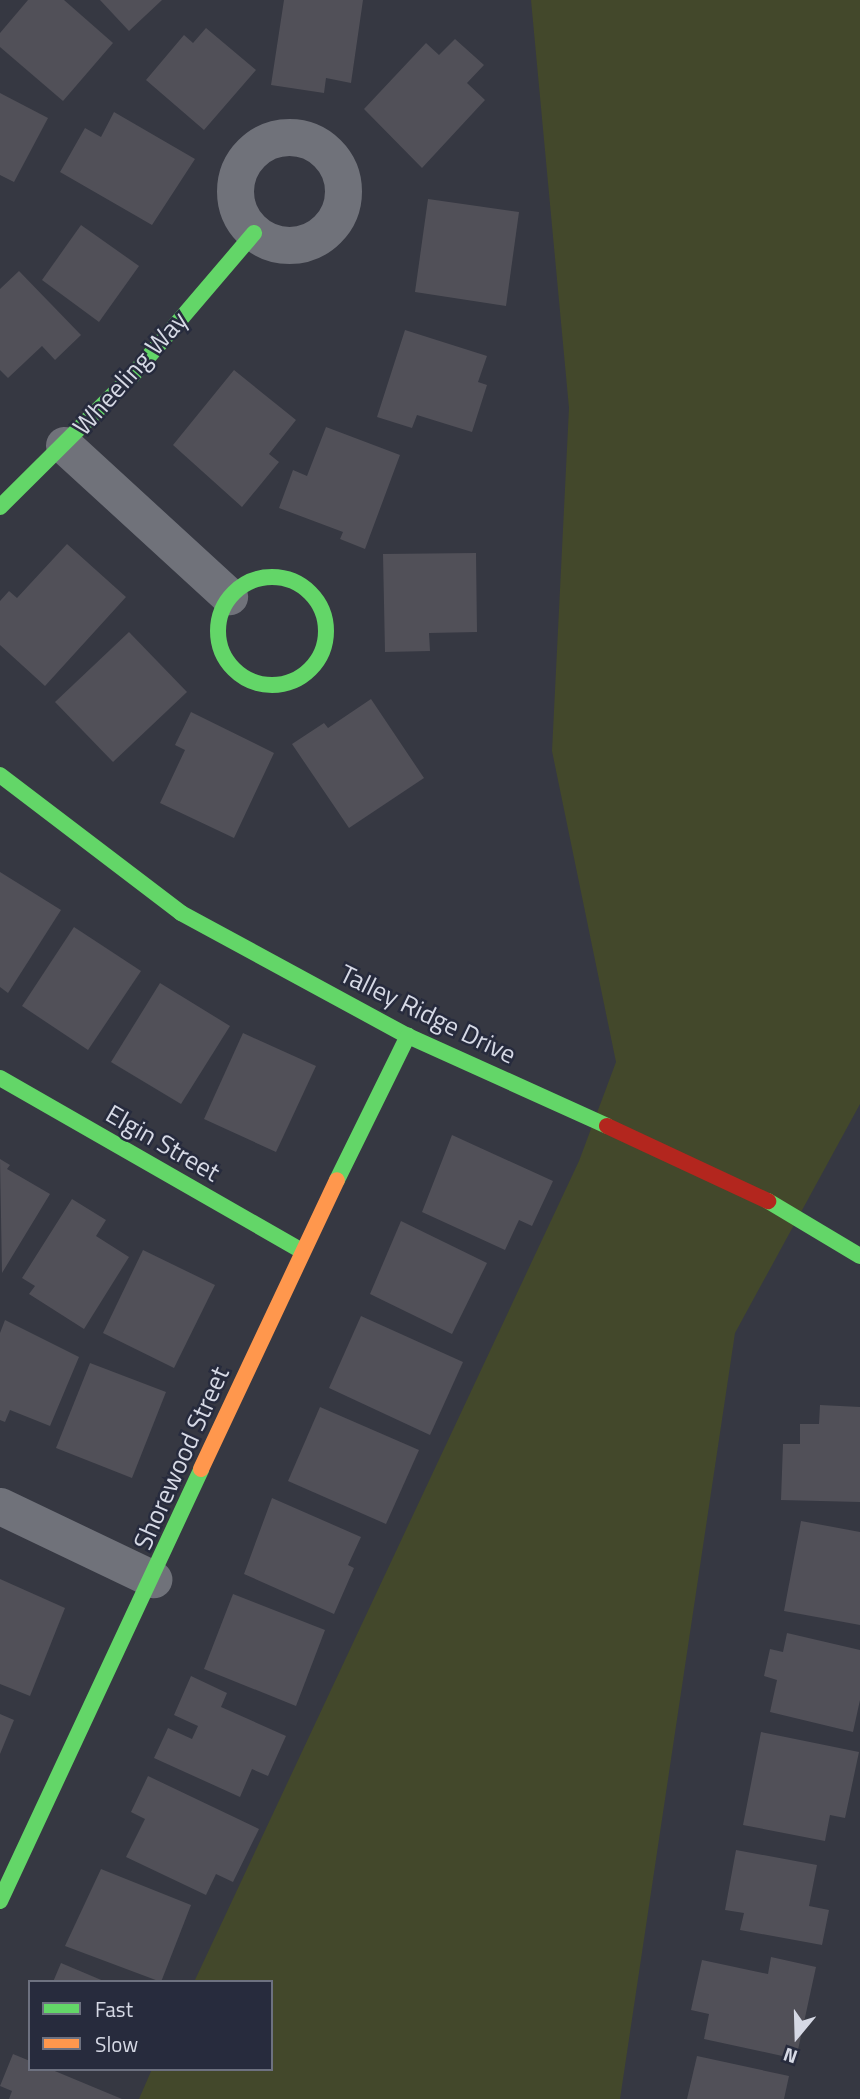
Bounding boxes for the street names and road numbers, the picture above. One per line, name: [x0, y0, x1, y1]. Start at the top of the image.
street label: Wheeling Way: [66, 305, 194, 441]
street label: Talley Ridge Drive: [335, 958, 521, 1070]
street label: Elgin Street: [101, 1098, 225, 1188]
street label: Shorewood Street: [127, 1362, 235, 1554]

